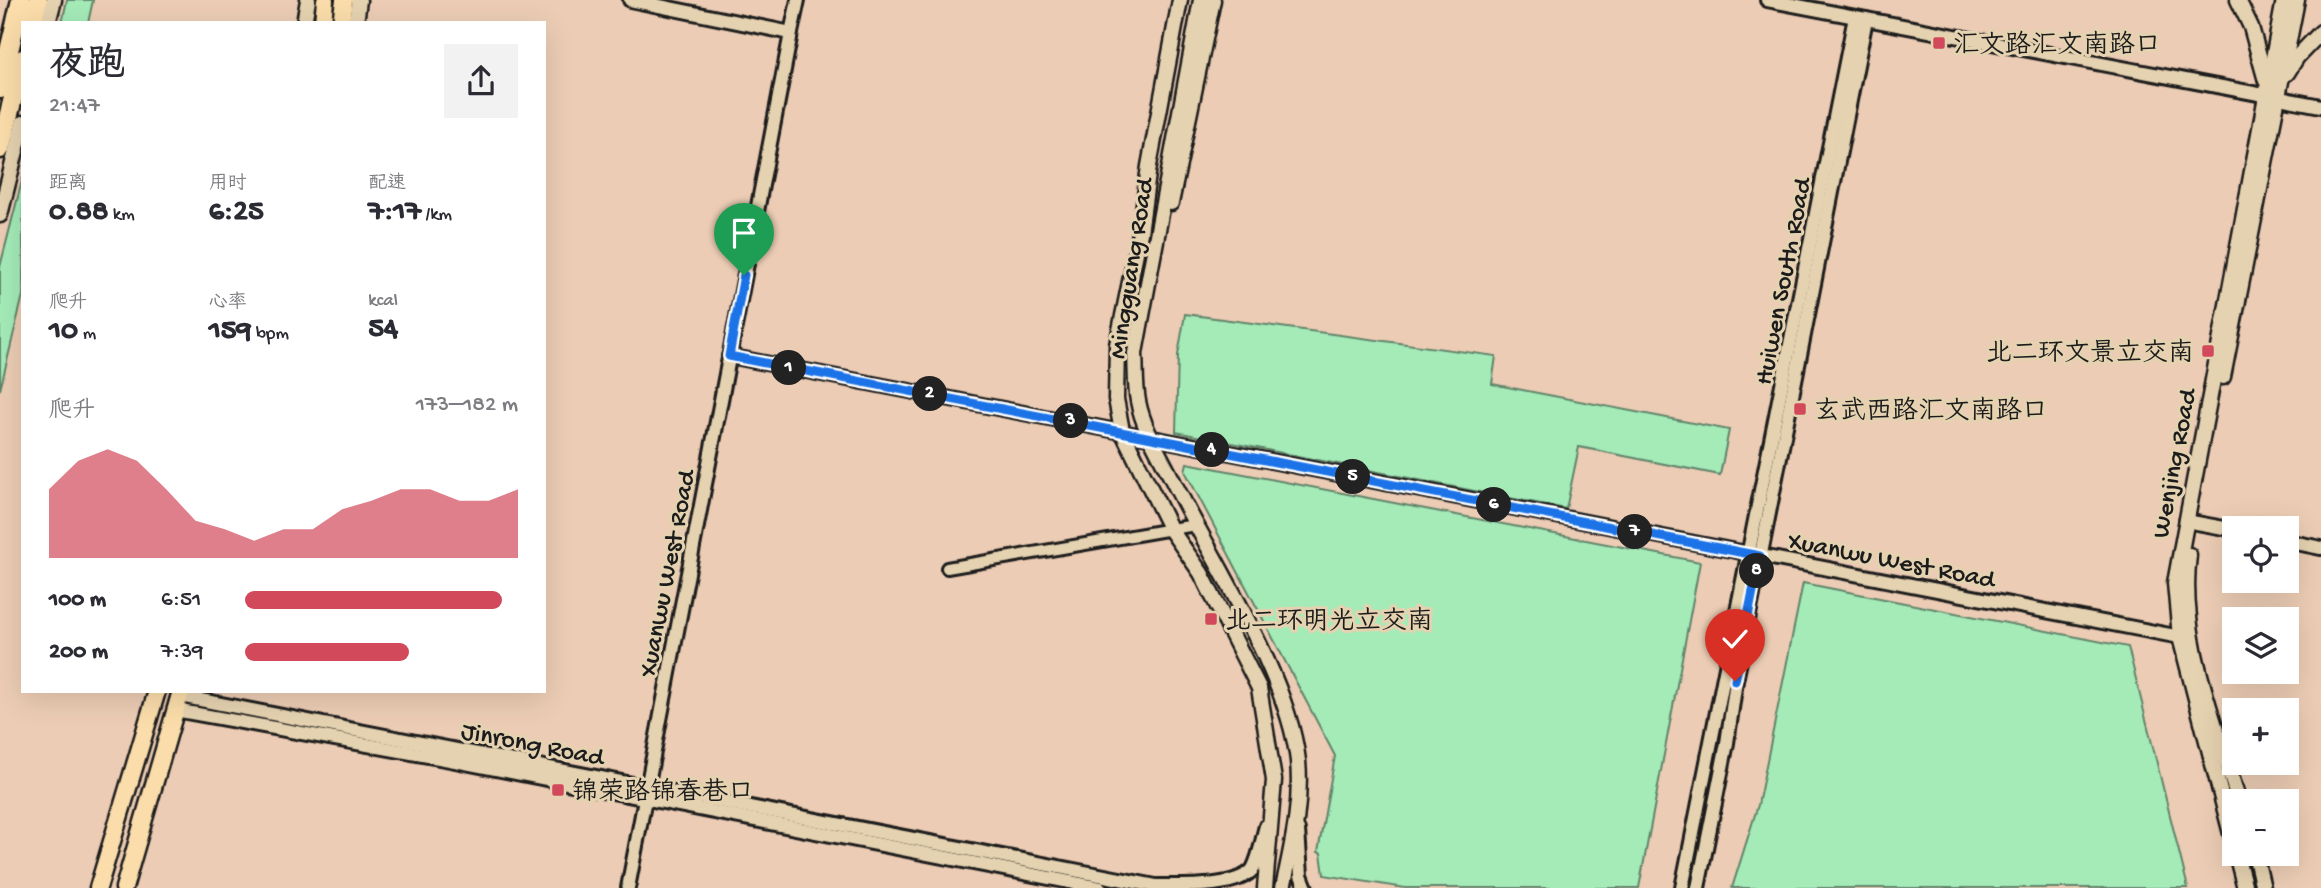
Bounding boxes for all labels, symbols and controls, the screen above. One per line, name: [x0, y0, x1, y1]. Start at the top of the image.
place label: 汇文路汇文南路口: [1953, 30, 2161, 63]
marker: 汇文路汇文南路口: [1931, 35, 1947, 51]
button: share: [444, 44, 518, 118]
text: 夜跑: [49, 45, 125, 89]
text: 21:47: [49, 93, 100, 120]
text: 距离: [49, 173, 87, 196]
text: 用时: [209, 173, 247, 196]
text: 配速: [368, 173, 406, 196]
street label: Mingguang Road: [1104, 174, 1163, 361]
street label: Huiwen South Road: [1750, 174, 1821, 388]
text: 0.88: [49, 196, 108, 231]
text: 6:25: [209, 196, 264, 231]
text: 7:17: [368, 196, 421, 231]
pin: [714, 203, 774, 275]
text: km: [108, 204, 135, 227]
text: /km: [421, 204, 452, 227]
icon: arrive: [725, 214, 763, 252]
text: kcal: [368, 290, 398, 313]
text: 爬升: [49, 292, 87, 315]
text: 心率: [209, 292, 247, 315]
text: 54: [368, 313, 398, 348]
text: 10: [49, 315, 78, 350]
text: 159: [209, 315, 252, 350]
text: m: [78, 323, 96, 346]
text: bpm: [252, 323, 289, 346]
place label: 北二环文景立交南: [1986, 338, 2194, 371]
marker: 北二环文景立交南: [2200, 343, 2216, 359]
pin: 1: [772, 350, 806, 386]
text: 1: [785, 356, 792, 379]
pin: 2: [912, 376, 948, 412]
text: 2: [925, 382, 934, 405]
street label: Wenjing Road: [2147, 385, 2206, 541]
text: 173–182 m: [416, 392, 518, 419]
place label: 玄武西路汇文南路口: [1814, 396, 2048, 429]
text: 爬升: [49, 398, 95, 425]
marker: 玄武西路汇文南路口: [1792, 401, 1808, 417]
pin: 3: [1054, 404, 1088, 438]
text: 3: [1066, 409, 1075, 432]
pin: 4: [1194, 433, 1230, 468]
text: 4: [1207, 438, 1216, 461]
pin: 5: [1336, 460, 1370, 494]
text: 5: [1348, 465, 1358, 488]
street label: Xuanwu West Road: [634, 466, 705, 681]
pin: 6: [1476, 488, 1512, 522]
text: 6: [1489, 493, 1498, 516]
pin: 7: [1618, 514, 1652, 550]
map controls: [2222, 516, 2299, 866]
button: locate: [2222, 516, 2299, 593]
text: 7: [1630, 520, 1639, 543]
street label: Xuanwu West Road: [1784, 527, 1999, 598]
pin: 8: [1740, 554, 1774, 588]
text: 8: [1751, 559, 1762, 582]
text: 100 m: [49, 587, 106, 614]
text: 6:51: [161, 587, 201, 614]
place label: 北二环明光立交南: [1225, 606, 1433, 639]
button: layers: [2222, 607, 2299, 684]
pin: [1705, 609, 1765, 681]
marker: 北二环明光立交南: [1203, 611, 1219, 627]
icon: check: [1716, 620, 1754, 658]
text: 200 m: [49, 639, 108, 666]
text: 7:39: [161, 639, 204, 666]
button: +: [2222, 698, 2299, 775]
street label: Jinrong Road: [458, 717, 608, 776]
place label: 锦荣路锦春巷口: [572, 777, 754, 810]
marker: 锦荣路锦春巷口: [550, 782, 566, 798]
button: −: [2222, 789, 2299, 866]

